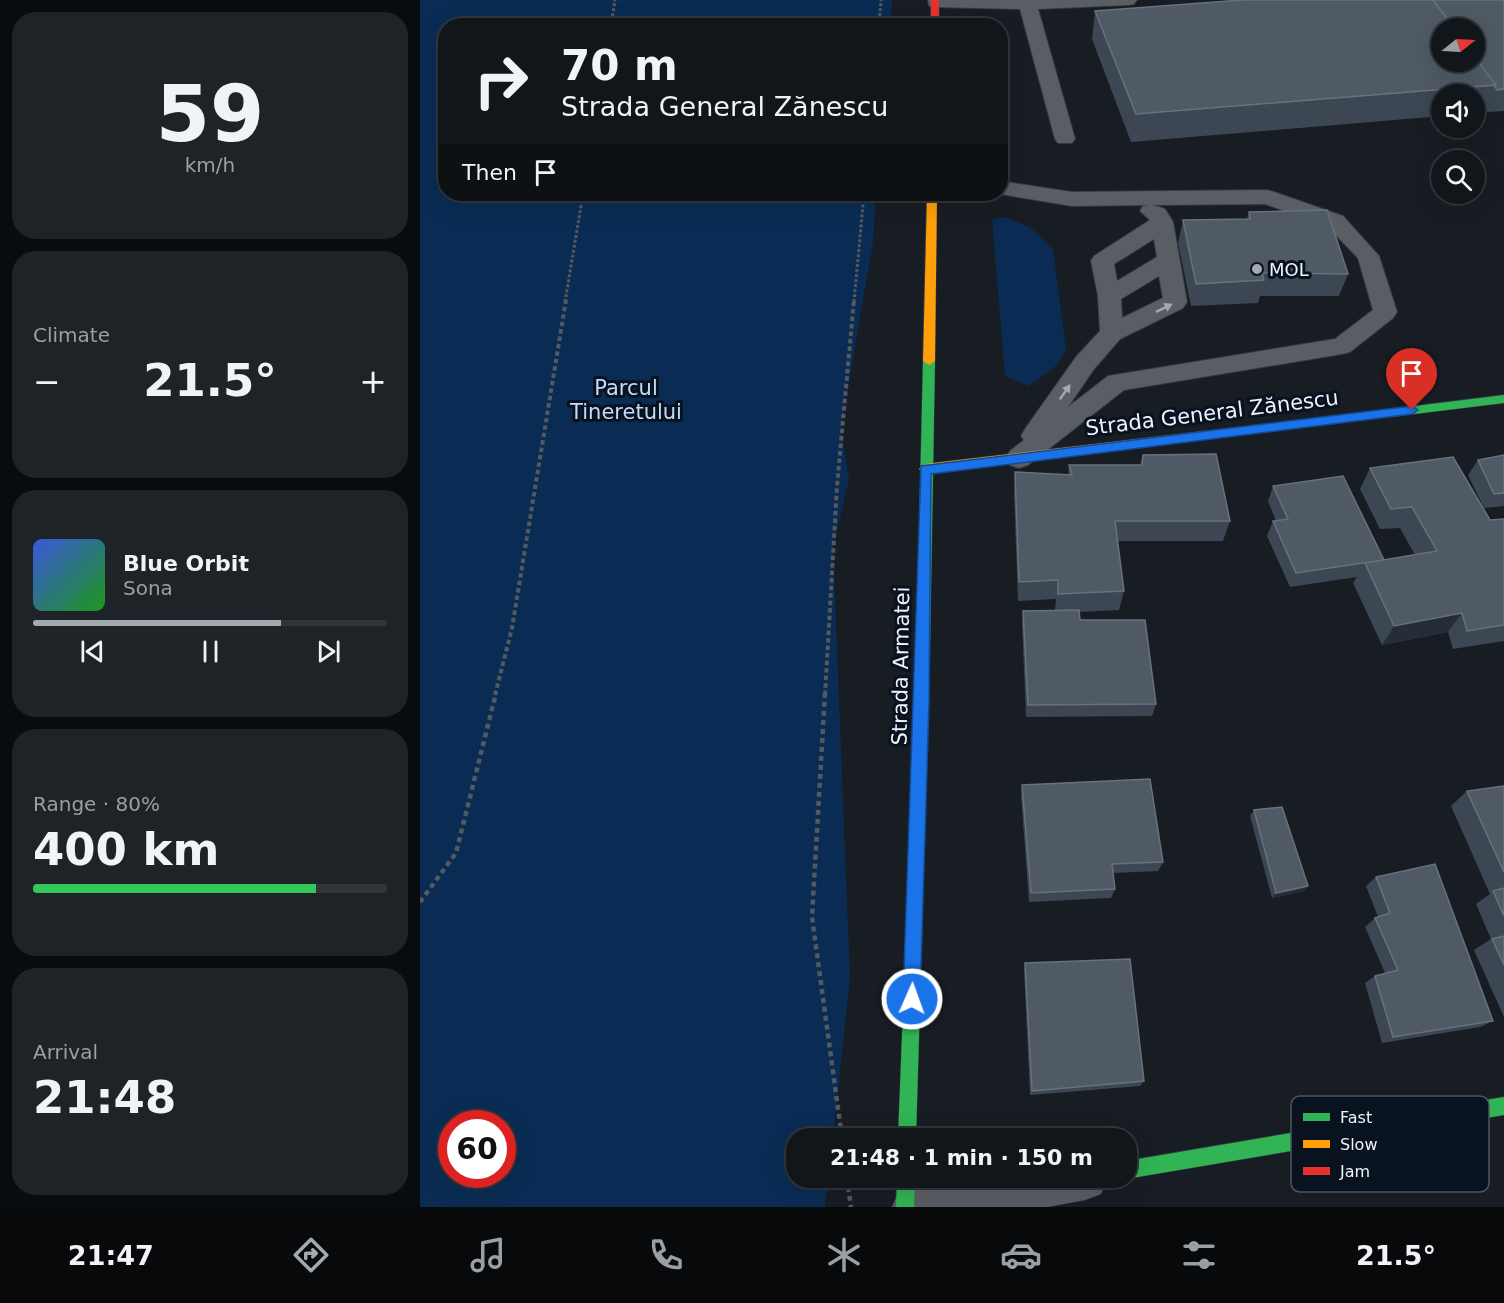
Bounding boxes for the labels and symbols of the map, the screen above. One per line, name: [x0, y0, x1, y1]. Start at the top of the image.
north arrow: [1431, 18, 1485, 72]
place label: MOL: [1269, 259, 1309, 280]
marker: MOL: [1250, 262, 1264, 276]
one-way arrow: [1156, 303, 1173, 312]
pin: [1386, 348, 1437, 410]
park label: Parcul Tineretului: [569, 376, 682, 424]
one-way arrow: [1059, 385, 1071, 401]
street label: Strada General Zănescu: [1084, 386, 1340, 440]
street label: Strada Armatei: [888, 586, 914, 746]
position arrow: [880, 967, 944, 1031]
legend: [1291, 1096, 1489, 1192]
text: Fast: [1340, 1108, 1372, 1127]
speed limit sign: 60: [438, 1110, 516, 1188]
text: Slow: [1340, 1135, 1377, 1154]
text: Jam: [1339, 1162, 1370, 1181]

